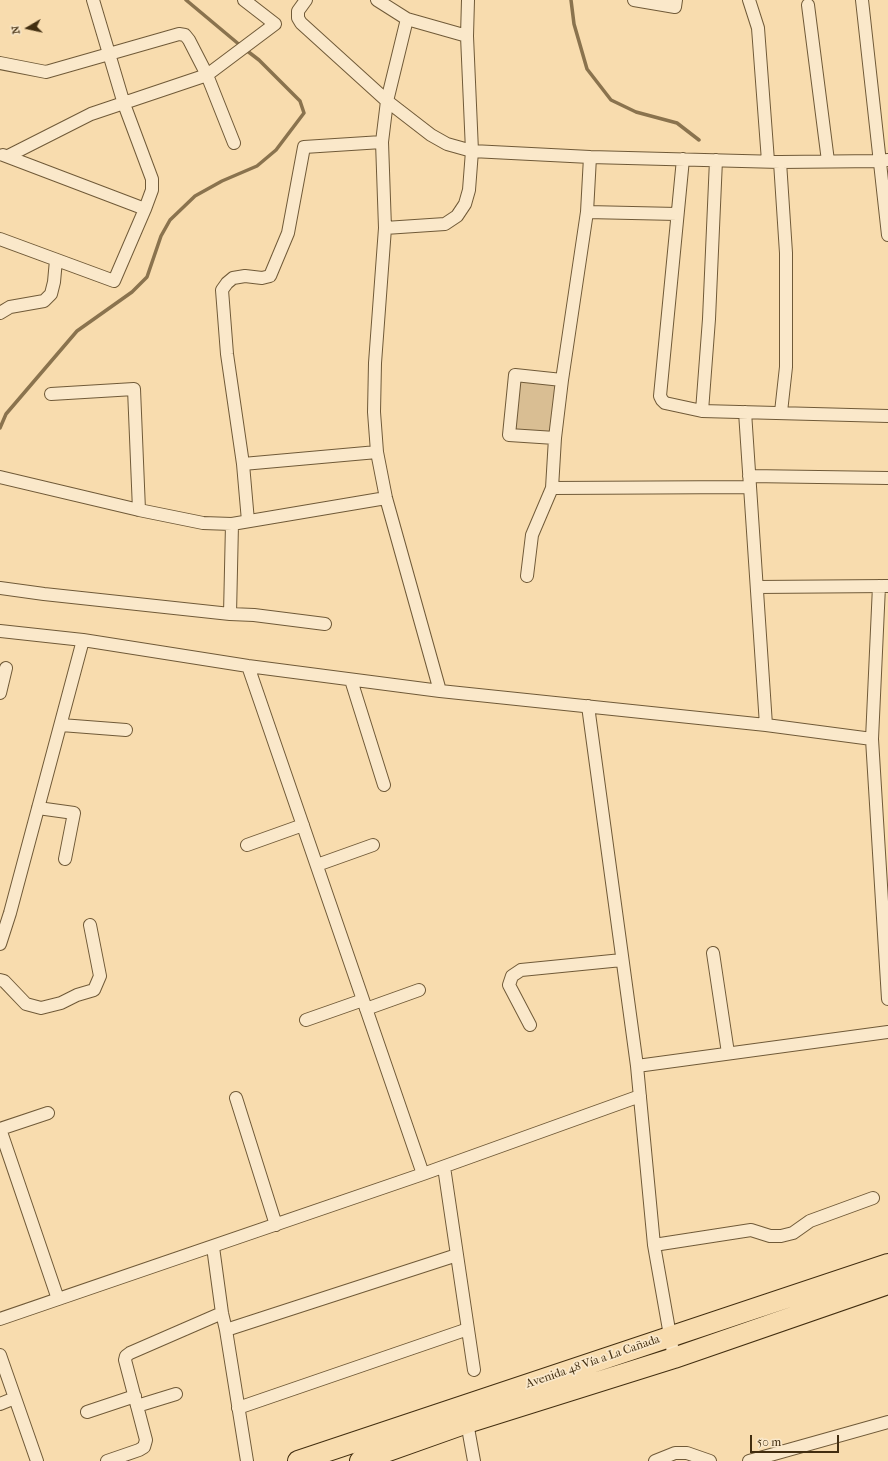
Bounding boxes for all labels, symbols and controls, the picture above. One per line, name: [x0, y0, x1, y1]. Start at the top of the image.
north arrow: [8, 8, 48, 48]
text: N: [9, 25, 23, 35]
street label: Avenida 48 Vía a La Cañada: [524, 1332, 662, 1392]
scale bar: [752, 1427, 841, 1453]
text: 50 m: [757, 1435, 781, 1449]

